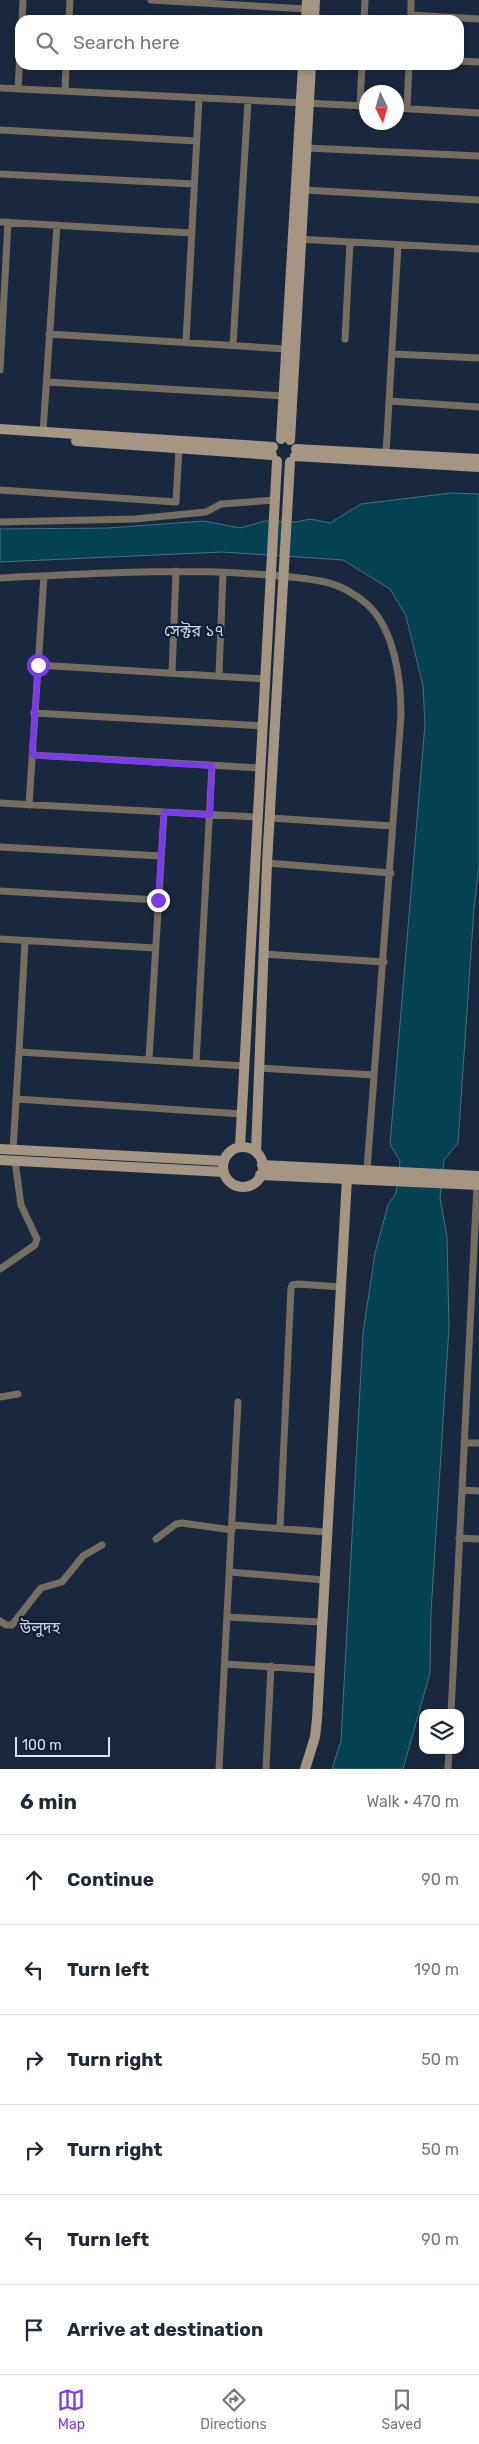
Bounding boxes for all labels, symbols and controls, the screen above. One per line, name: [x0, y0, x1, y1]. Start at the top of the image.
search box: [15, 15, 464, 70]
icon: search: [33, 29, 61, 57]
text: Search here: [73, 31, 180, 54]
north arrow: [359, 85, 404, 130]
district label: সেক্টর ১৭: [164, 621, 224, 640]
route start: [27, 654, 50, 677]
route end: [147, 889, 170, 912]
district label: উলুদহ: [19, 1618, 61, 1637]
map controls: [419, 1709, 464, 1754]
button: layers: [419, 1709, 464, 1754]
scale bar: [15, 1734, 110, 1757]
text: 100 m: [22, 1737, 62, 1754]
text: 6 min: [20, 1789, 77, 1814]
text: Walk · 470 m: [366, 1792, 459, 1811]
icon: ahead: [20, 1866, 48, 1894]
text: Continue: [67, 1868, 154, 1891]
text: 90 m: [421, 1870, 459, 1889]
icon: left: [20, 1956, 48, 1984]
text: Turn left: [67, 1958, 149, 1981]
text: 190 m: [414, 1960, 459, 1979]
icon: right: [20, 2046, 48, 2074]
text: Turn right: [67, 2048, 162, 2071]
text: 50 m: [421, 2050, 459, 2069]
icon: right: [20, 2136, 48, 2164]
text: Turn right: [67, 2138, 162, 2161]
text: 50 m: [421, 2140, 459, 2159]
icon: left: [20, 2226, 48, 2254]
text: Turn left: [67, 2228, 149, 2251]
text: 90 m: [421, 2230, 459, 2249]
icon: arrive: [20, 2316, 48, 2344]
text: Arrive at destination: [67, 2318, 263, 2341]
tab: Map: [57, 2386, 85, 2433]
tab: Directions: [200, 2386, 267, 2433]
tab: Saved: [382, 2386, 422, 2433]

